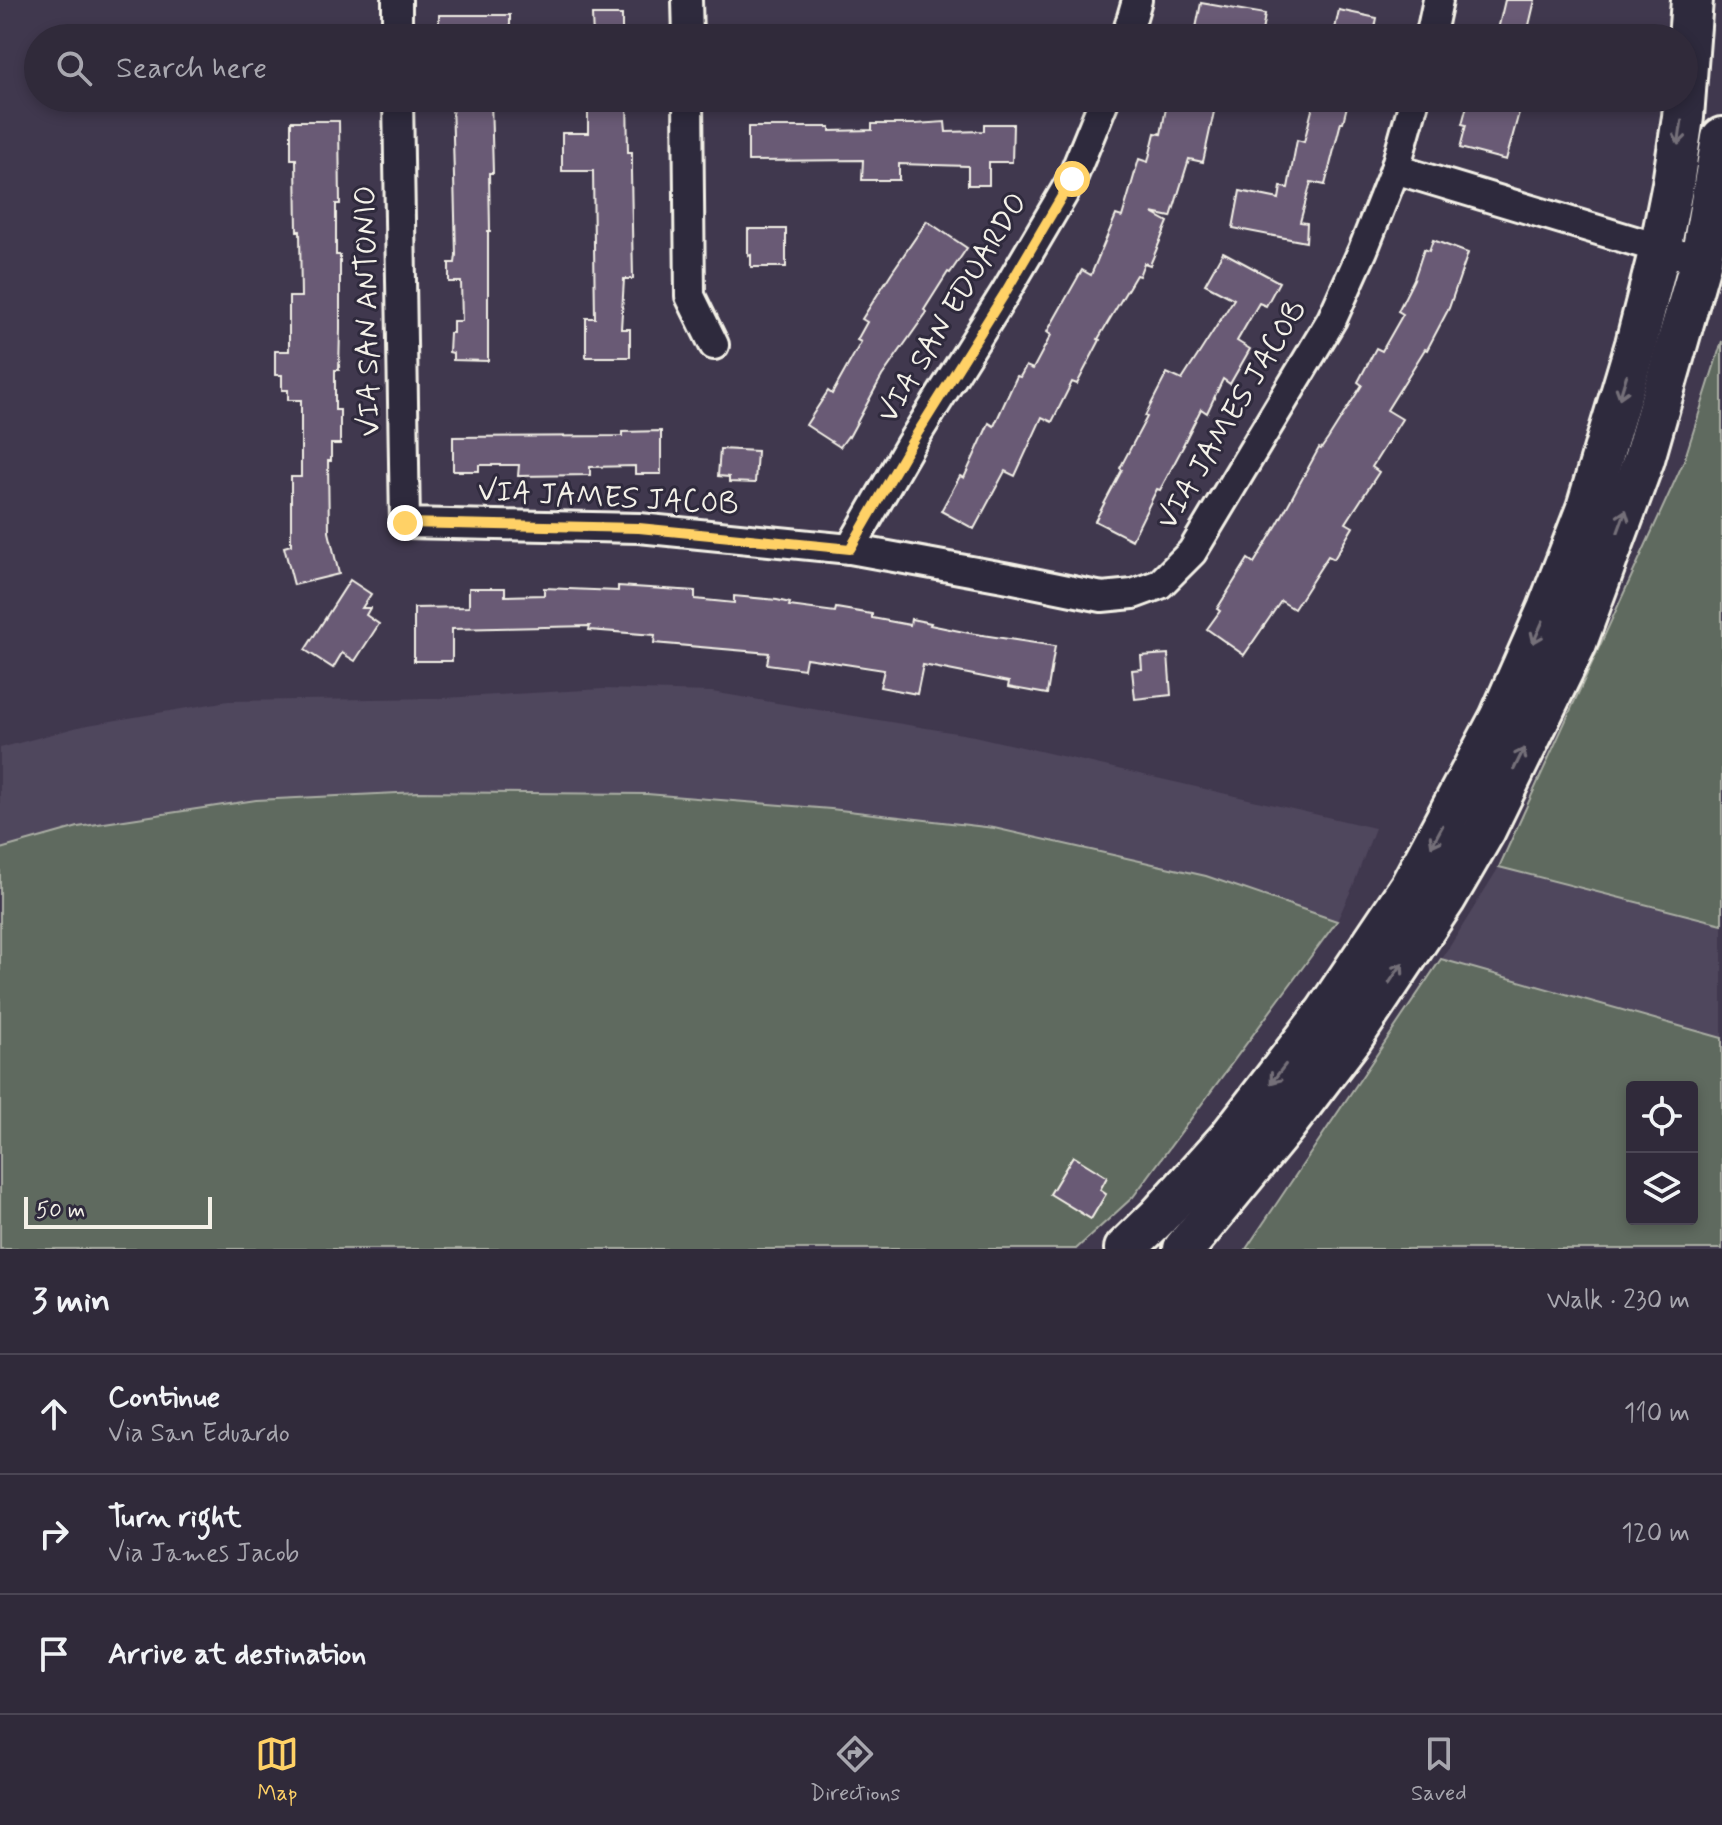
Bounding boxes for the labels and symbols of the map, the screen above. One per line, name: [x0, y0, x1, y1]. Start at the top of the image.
one-way arrow: [1672, 120, 1687, 146]
route start: [1054, 161, 1090, 197]
street label: VIA SAN ANTONIO: [346, 185, 390, 437]
street label: VIA SAN EDUARDO: [869, 186, 1037, 430]
street label: VIA JAMES JACOB: [1148, 293, 1316, 537]
one-way arrow: [1615, 373, 1630, 399]
street label: VIA JAMES JACOB: [477, 472, 739, 524]
route end: [387, 505, 423, 541]
one-way arrow: [1616, 509, 1630, 534]
one-way arrow: [1529, 619, 1544, 644]
one-way arrow: [1512, 748, 1528, 772]
one-way arrow: [1429, 824, 1445, 848]
one-way arrow: [1388, 962, 1404, 985]
one-way arrow: [1270, 1063, 1287, 1084]
scale bar: [24, 1193, 212, 1229]

